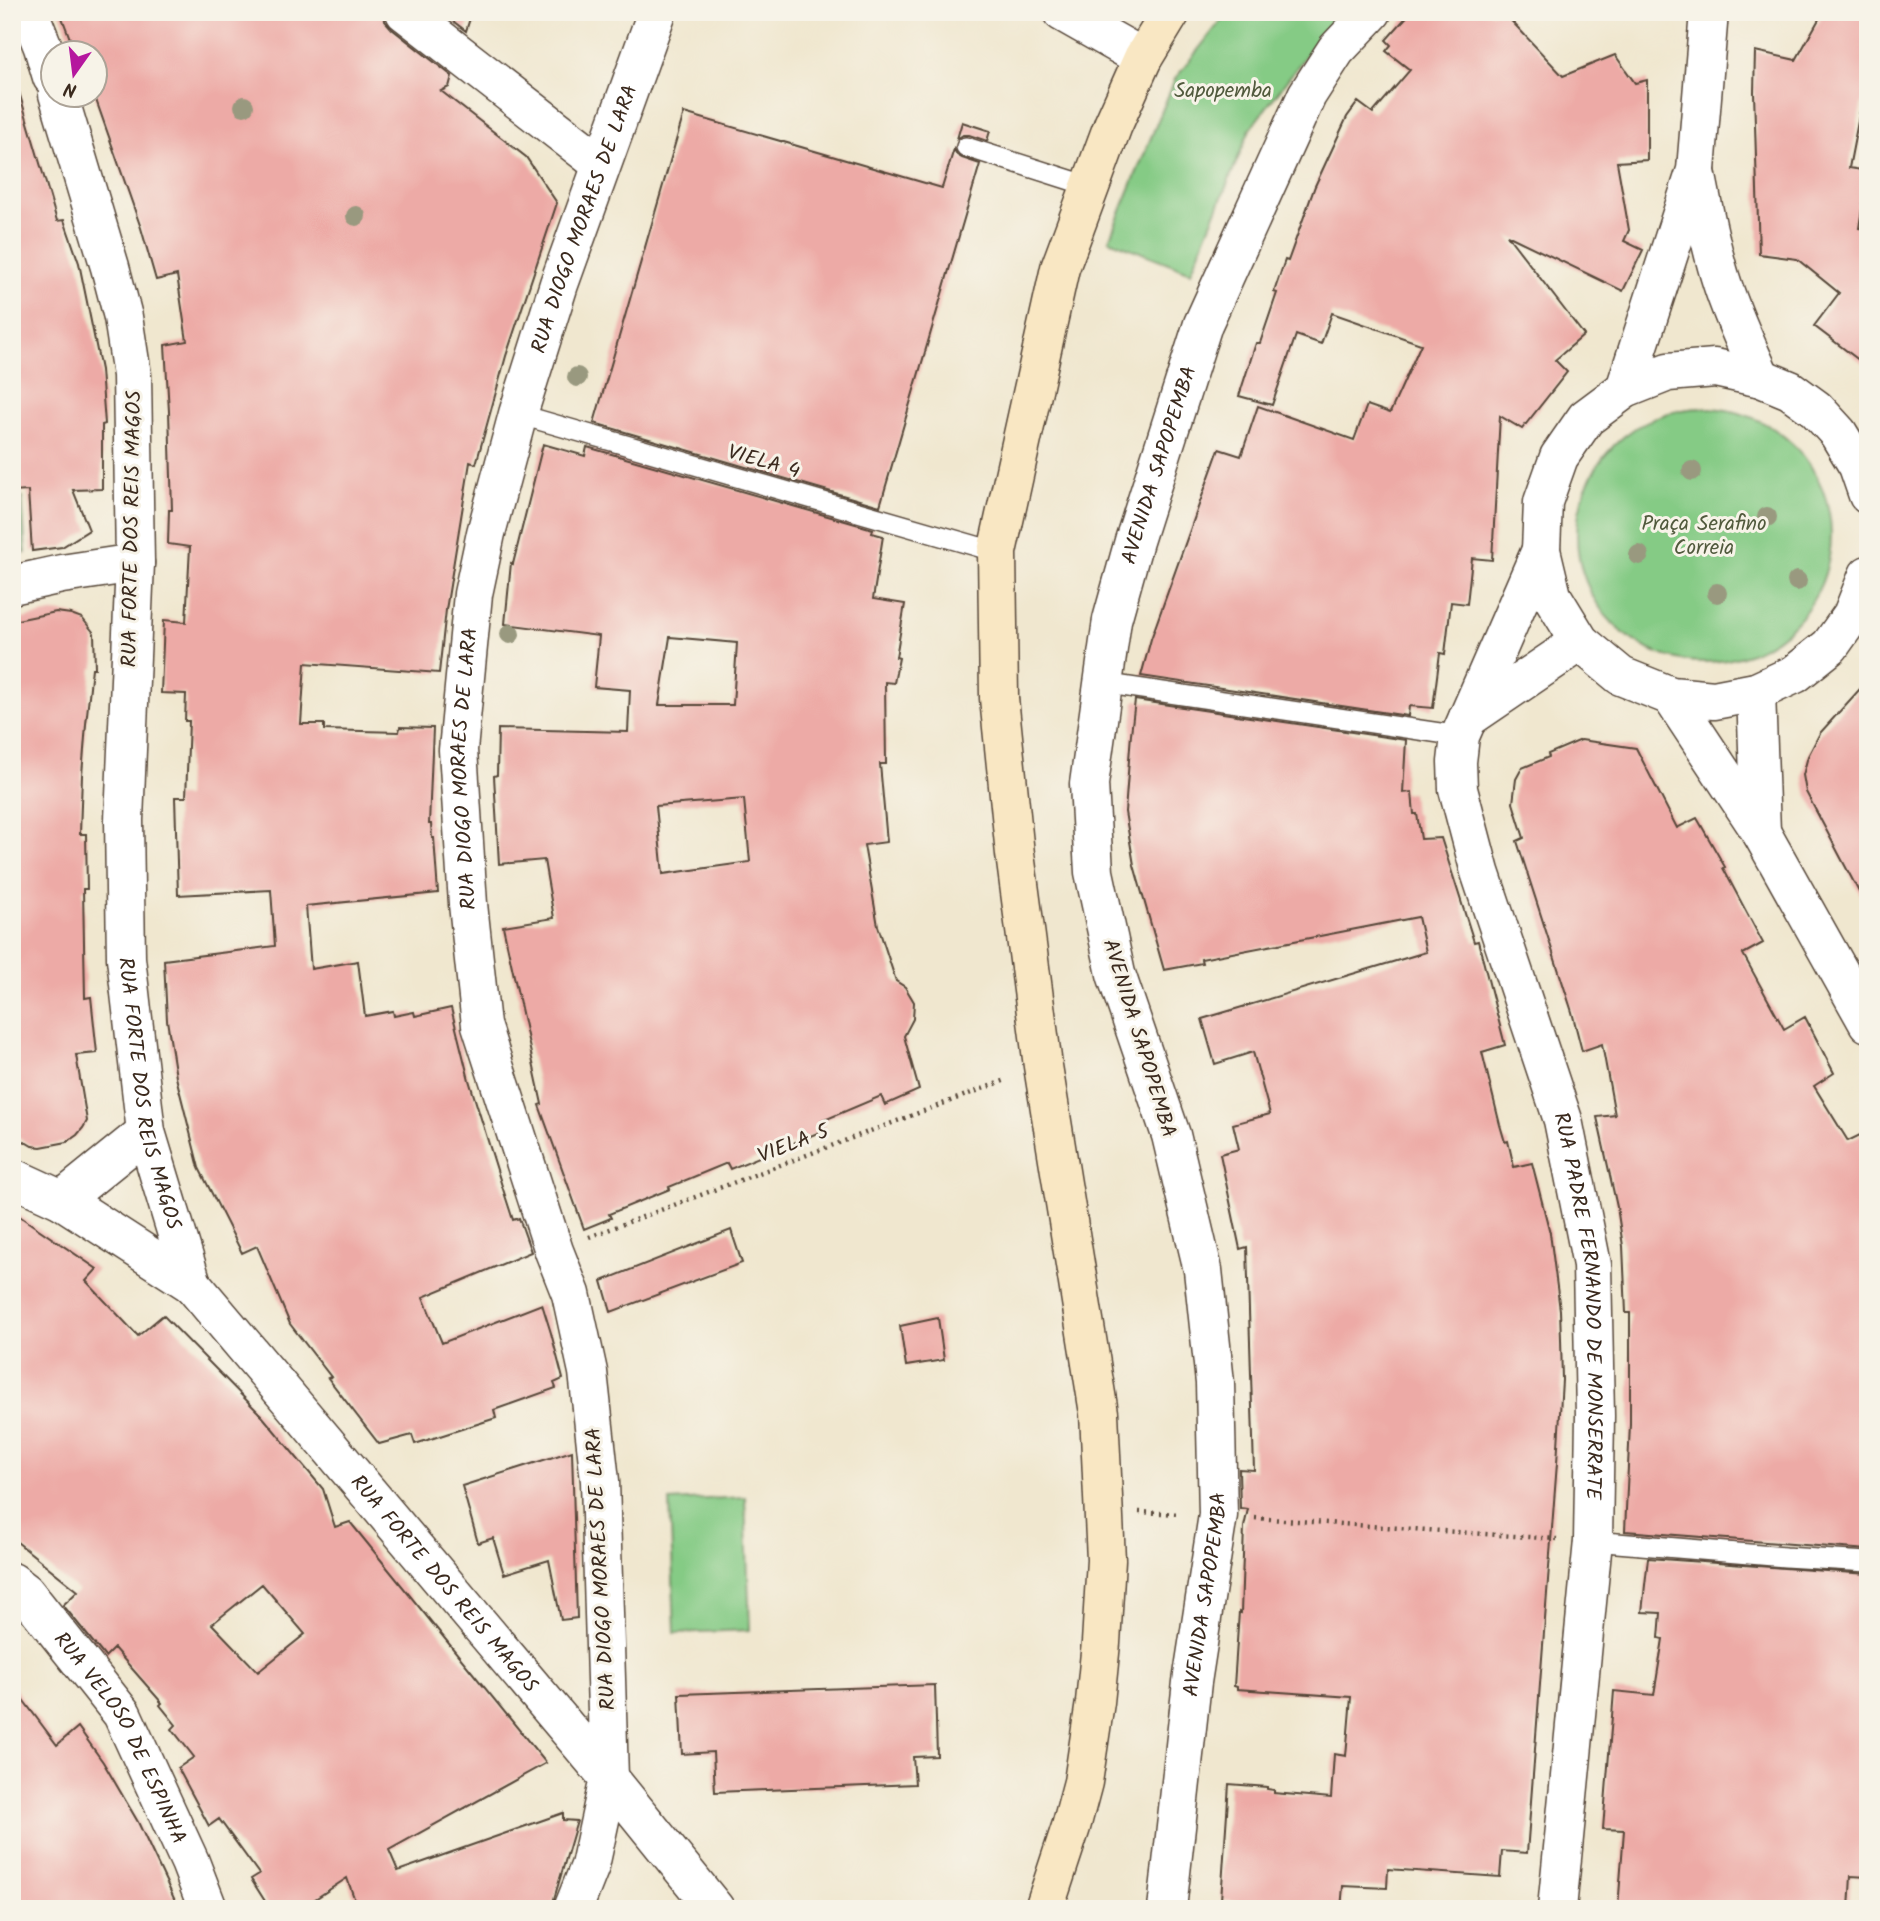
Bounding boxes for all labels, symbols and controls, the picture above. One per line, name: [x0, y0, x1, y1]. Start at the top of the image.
north arrow: [38, 38, 108, 108]
text: N: [61, 73, 80, 105]
park label: Sapopemba: [1174, 75, 1272, 108]
street label: RUA DIOGO MORAES DE LARA: [523, 80, 648, 358]
street label: AVENIDA SAPOPEMBA: [1113, 362, 1207, 568]
street label: RUA FORTE DOS REIS MAGOS: [114, 390, 151, 668]
street label: VIELA 4: [723, 436, 804, 489]
park label: Praça Serafino Correia: [1641, 508, 1767, 565]
street label: RUA DIOGO MORAES DE LARA: [443, 626, 488, 911]
street label: AVENIDA SAPOPEMBA: [1093, 935, 1185, 1142]
street label: RUA FORTE DOS REIS MAGOS: [108, 956, 190, 1234]
street label: RUA PADRE FERNANDO DE MONSERRATE: [1543, 1108, 1610, 1501]
street label: VIELA 5: [753, 1115, 836, 1173]
street label: RUA DIOGO MORAES DE LARA: [578, 1427, 625, 1711]
street label: RUA FORTE DOS REIS MAGOS: [342, 1468, 546, 1701]
street label: AVENIDA SAPOPEMBA: [1175, 1492, 1236, 1698]
street label: RUA VELOSO DE ESPINHA: [45, 1625, 195, 1850]

